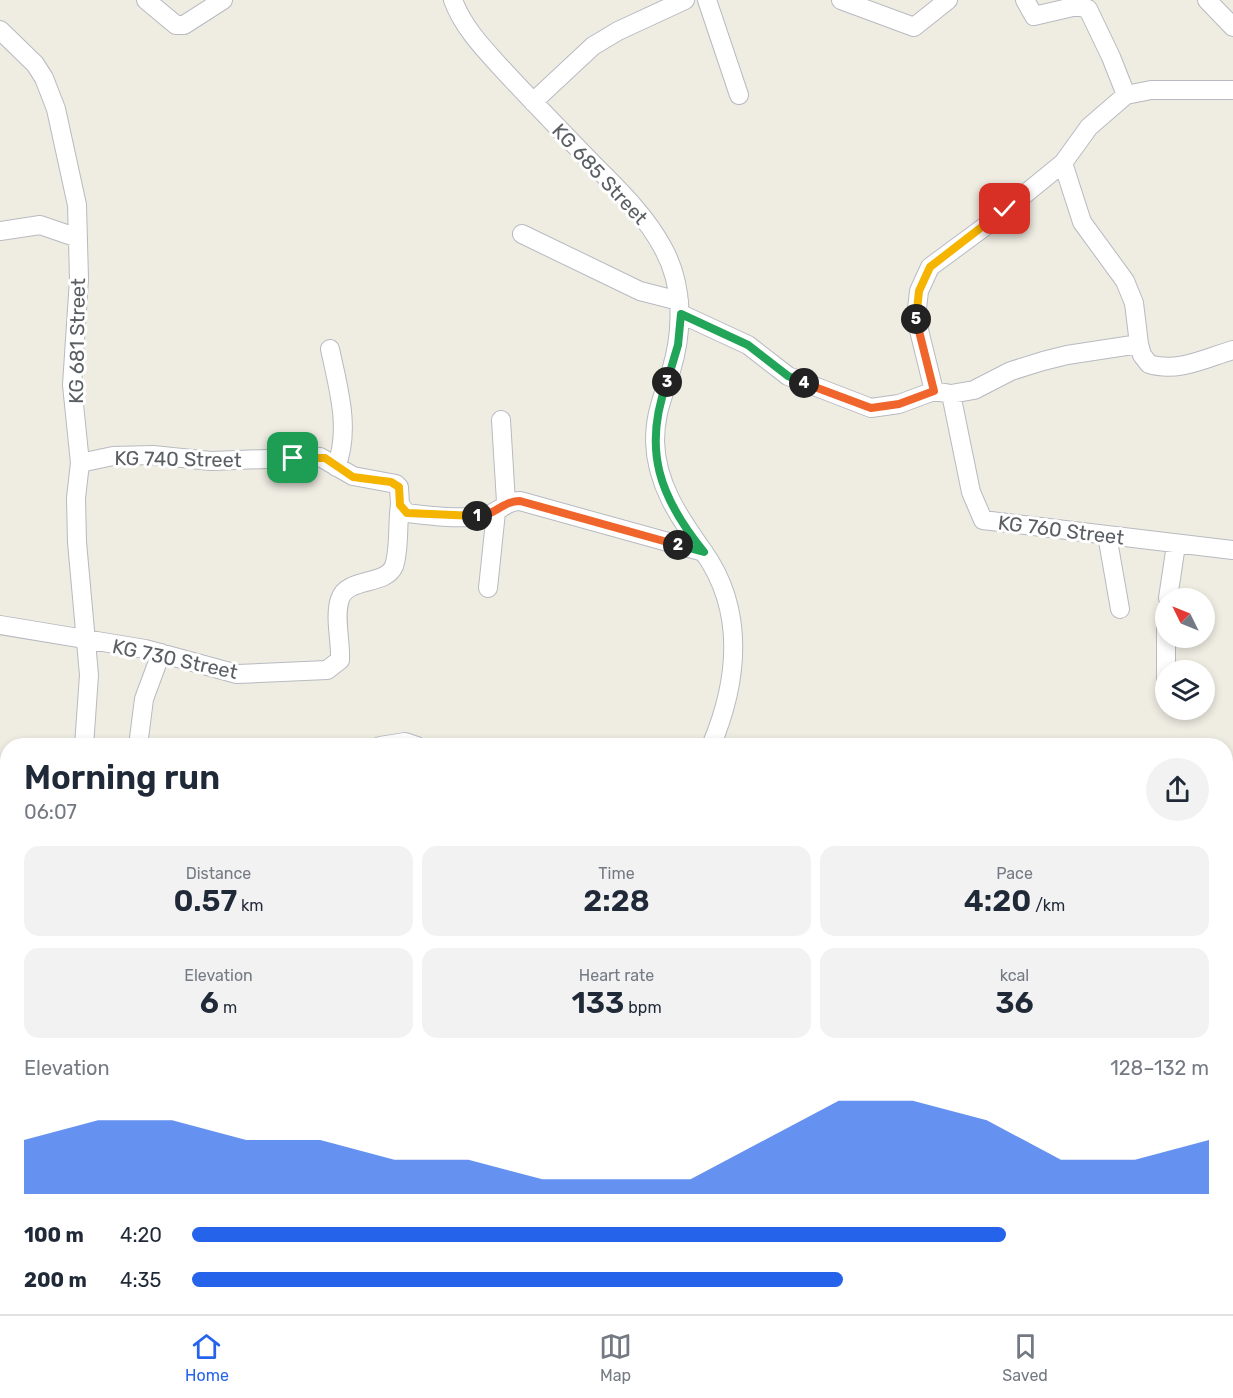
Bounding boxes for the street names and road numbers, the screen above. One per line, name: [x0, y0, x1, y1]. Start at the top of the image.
street label: KG 685 Street: [547, 119, 653, 230]
street label: KG 681 Street: [64, 278, 90, 404]
street label: KG 740 Street: [114, 446, 242, 472]
street label: KG 760 Street: [997, 510, 1126, 550]
street label: KG 730 Street: [110, 634, 240, 684]

